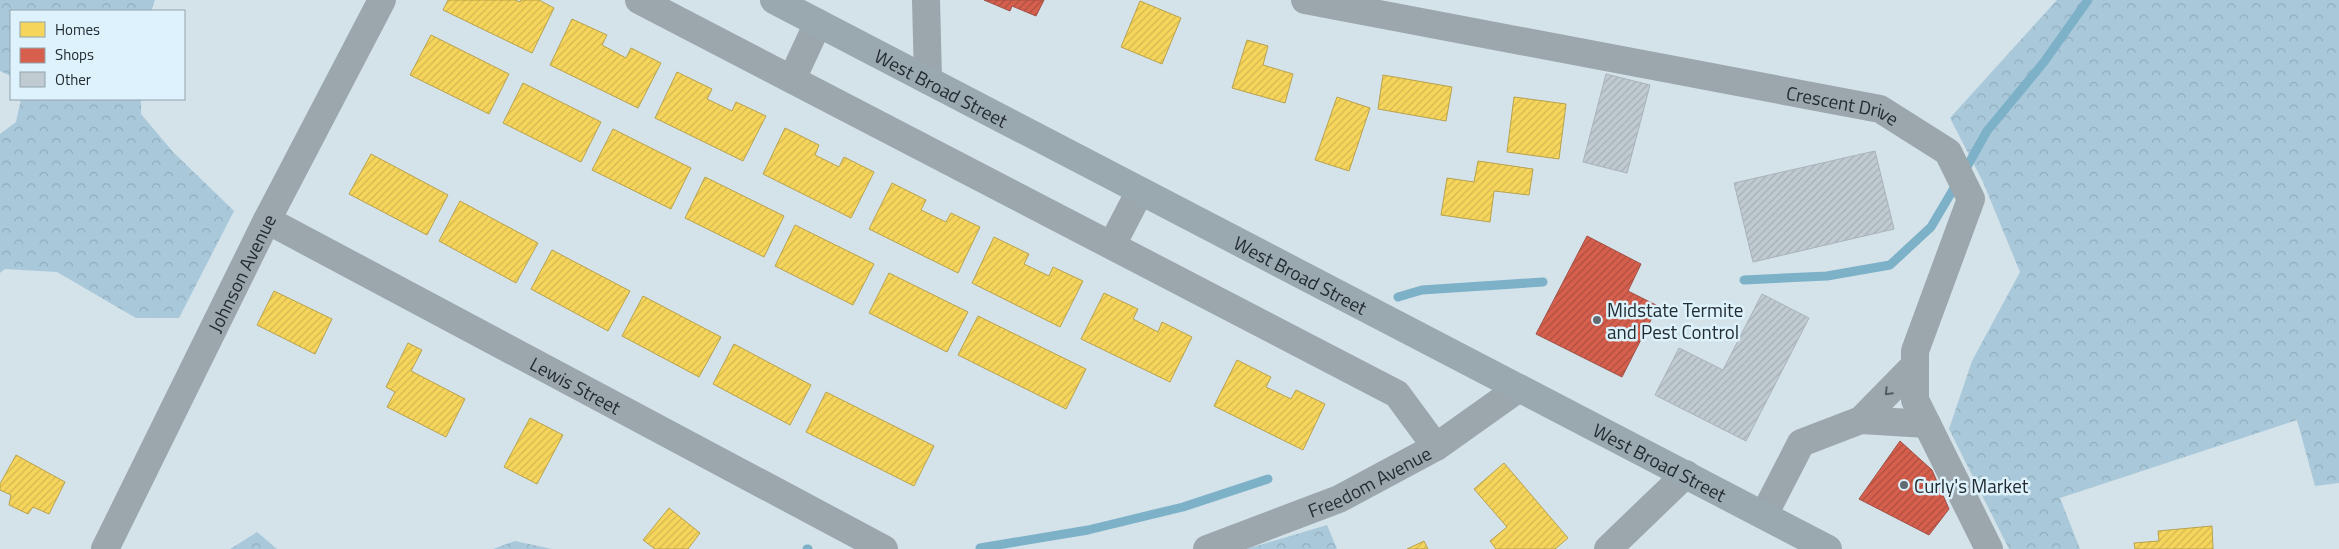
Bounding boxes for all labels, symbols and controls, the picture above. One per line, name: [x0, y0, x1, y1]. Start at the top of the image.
legend: [10, 10, 185, 100]
text: Homes: [55, 18, 100, 41]
street label: West Broad Street: [870, 41, 1014, 134]
text: Shops: [55, 43, 94, 66]
text: Other: [55, 68, 91, 91]
street label: Crescent Drive: [1784, 77, 1905, 132]
street label: Johnson Avenue: [200, 208, 282, 337]
street label: West Broad Street: [1229, 228, 1373, 321]
place label: Midstate Termite and Pest Control: [1607, 295, 1743, 346]
marker: Midstate Termite and Pest Control: [1591, 314, 1603, 326]
street label: Lewis Street: [525, 349, 627, 421]
one-way arrow: [1885, 386, 1894, 395]
street label: West Broad Street: [1588, 415, 1732, 508]
street label: Freedom Avenue: [1303, 438, 1436, 524]
place label: Curly's Market: [1914, 471, 2029, 500]
marker: Curly's Market: [1898, 479, 1910, 491]

